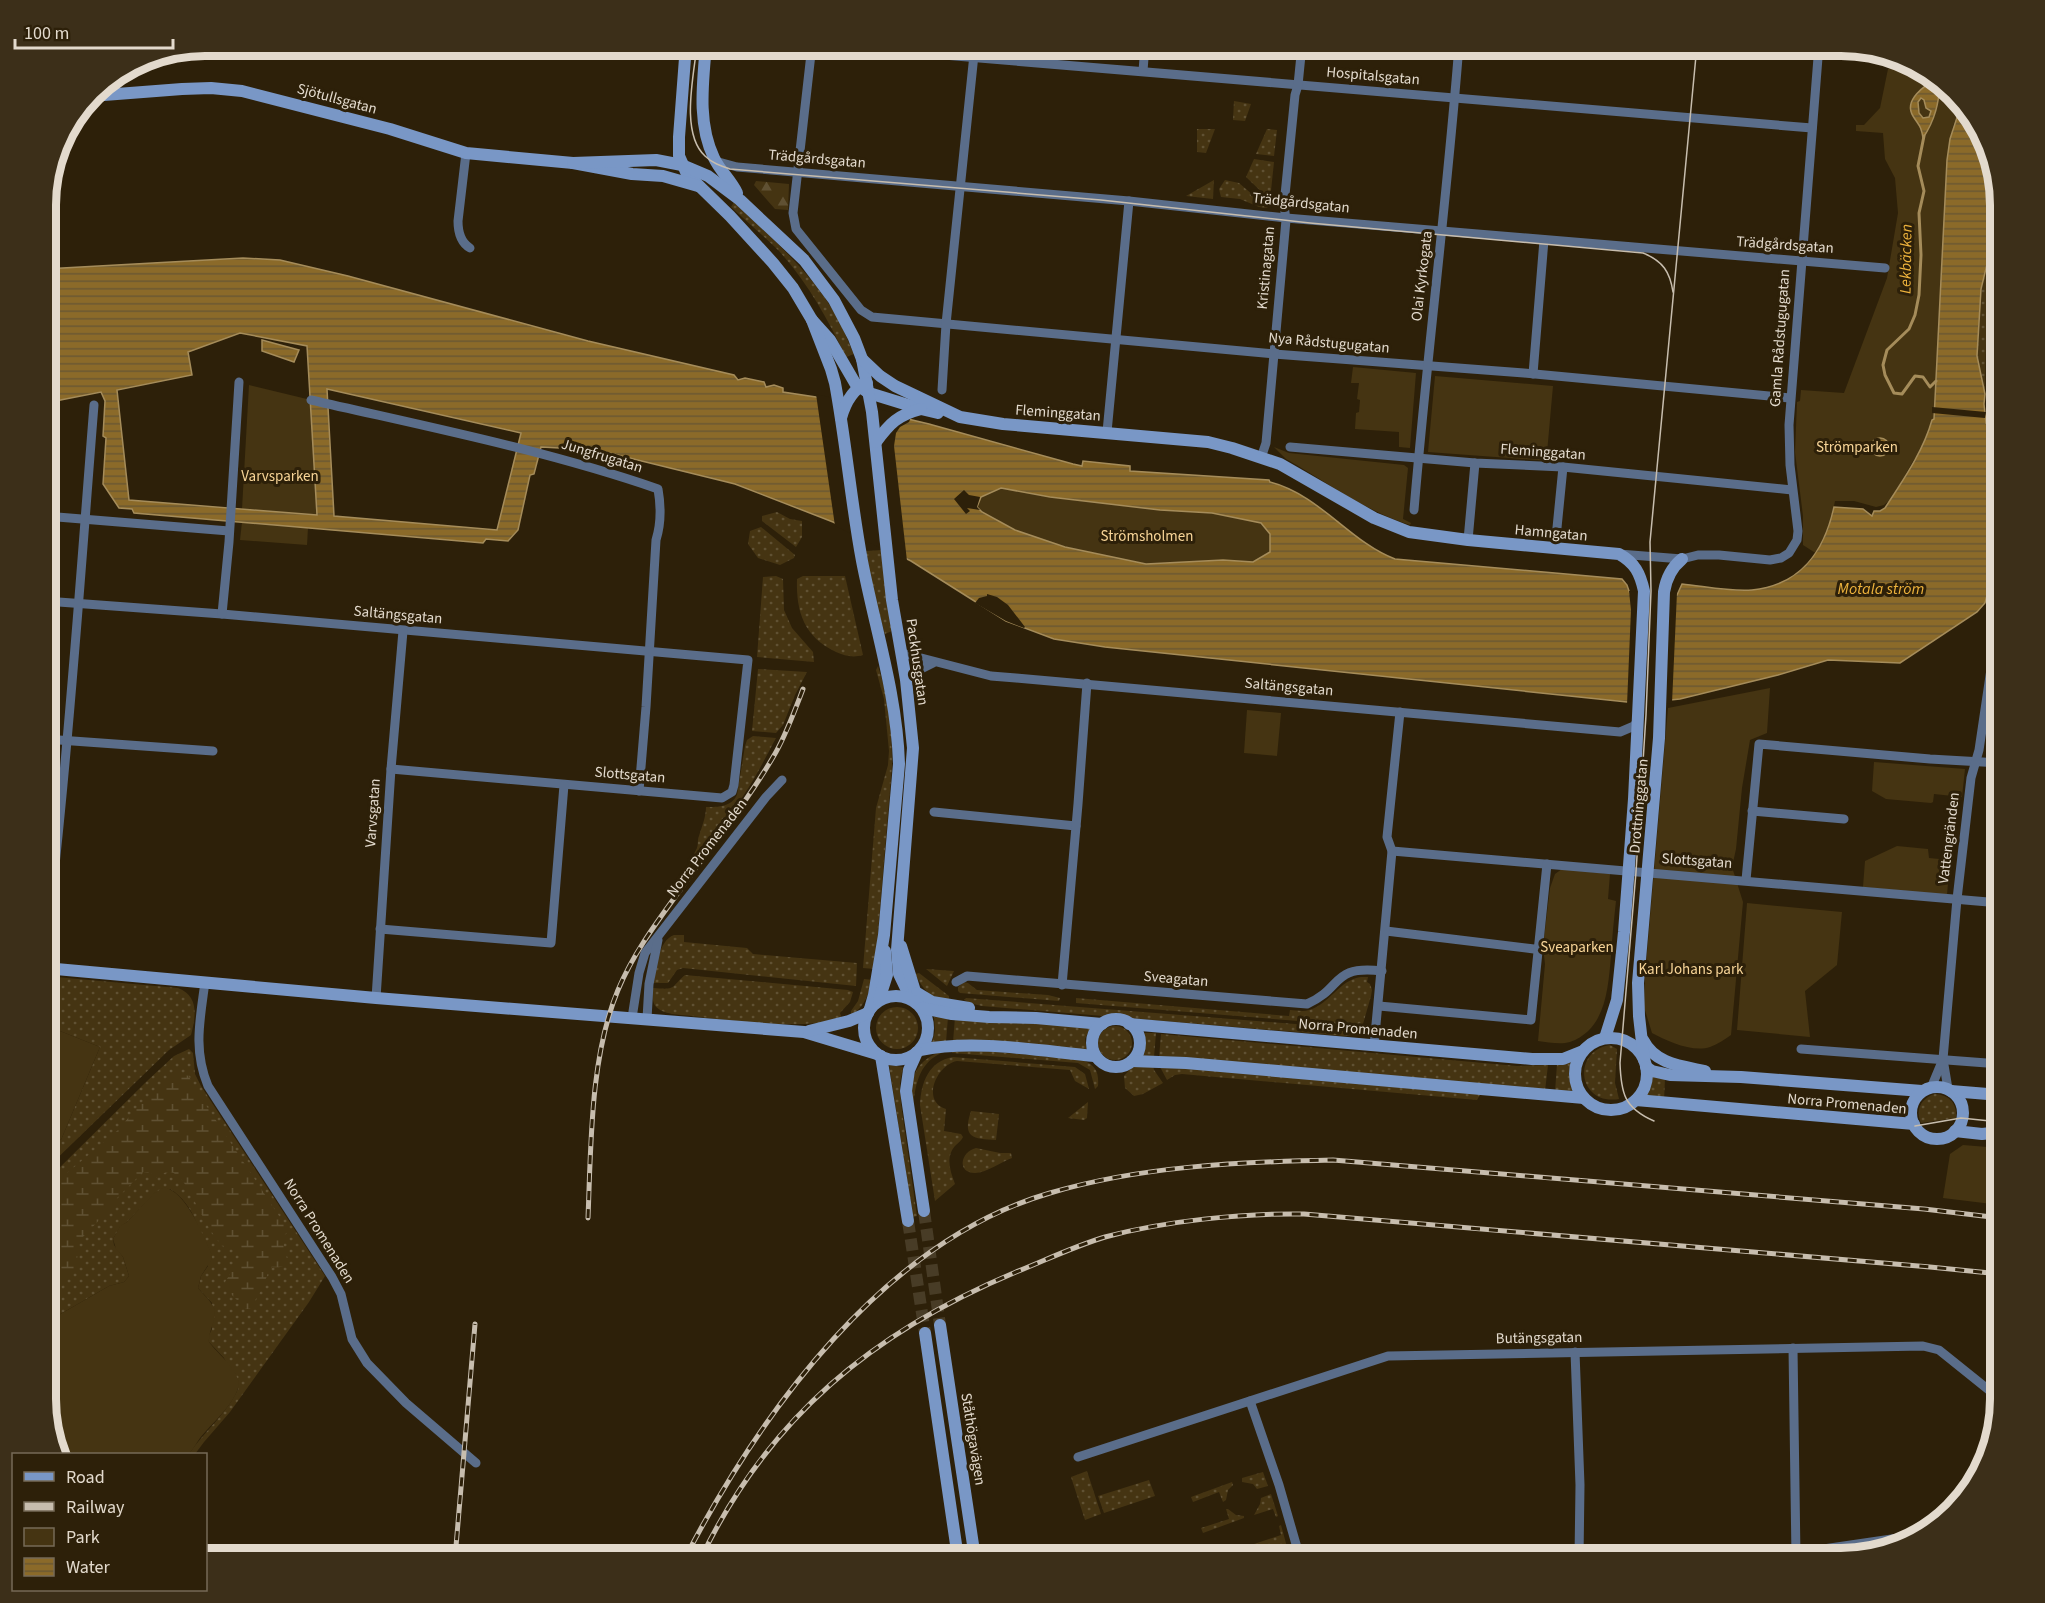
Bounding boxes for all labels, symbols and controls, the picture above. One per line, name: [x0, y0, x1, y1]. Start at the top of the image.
scale bar: [15, 12, 172, 50]
text: 100 m: [24, 21, 69, 46]
street label: Hospitalsgatan: [1325, 61, 1421, 91]
street label: Sjötullsgatan: [295, 78, 379, 120]
street label: Trädgårdsgatan: [767, 144, 867, 174]
street label: Trädgårdsgatan: [1251, 187, 1351, 219]
water label: Lekbäcken: [1894, 224, 1918, 294]
street label: Kristinagatan: [1252, 226, 1280, 310]
street label: Olai Kyrkogata: [1406, 230, 1438, 322]
street label: Trädgårdsgatan: [1735, 231, 1835, 259]
street label: Gamla Rådstugugatan: [1765, 268, 1795, 408]
street label: Nya Rådstugugatan: [1268, 327, 1390, 359]
street label: Fleminggatan: [1014, 400, 1102, 426]
street label: Jungfrugatan: [559, 434, 645, 478]
park label: Strömparken: [1816, 437, 1898, 458]
street label: Fleminggatan: [1499, 439, 1587, 465]
park label: Varvsparken: [241, 466, 319, 487]
street label: Hamngatan: [1514, 519, 1588, 547]
park label: Strömsholmen: [1101, 526, 1193, 547]
water label: Motala ström: [1838, 578, 1924, 600]
street label: Saltängsgatan: [353, 601, 443, 629]
street label: Packhusgatan: [901, 617, 933, 707]
street label: Saltängsgatan: [1244, 673, 1334, 701]
street label: Drottninggatan: [1624, 758, 1654, 854]
street label: Slottsgatan: [594, 761, 666, 789]
street label: Varvsgatan: [360, 778, 386, 848]
street label: Vattengränden: [1933, 791, 1965, 885]
street label: Norra Promenaden: [662, 794, 752, 902]
street label: Slottsgatan: [1661, 848, 1733, 874]
park label: Sveaparken: [1540, 937, 1614, 958]
park label: Karl Johans park: [1638, 959, 1744, 980]
street label: Sveagatan: [1143, 966, 1209, 992]
street label: Norra Promenaden: [1297, 1013, 1419, 1045]
street label: Norra Promenaden: [1786, 1088, 1908, 1120]
street label: Norra Promenaden: [278, 1175, 360, 1287]
street label: Butängsgatan: [1496, 1327, 1582, 1349]
street label: Ståthögavägen: [955, 1391, 991, 1487]
legend: [12, 1453, 207, 1591]
text: Road: [66, 1465, 105, 1490]
text: Railway: [66, 1495, 125, 1520]
text: Park: [66, 1525, 100, 1550]
text: Water: [66, 1555, 110, 1580]

